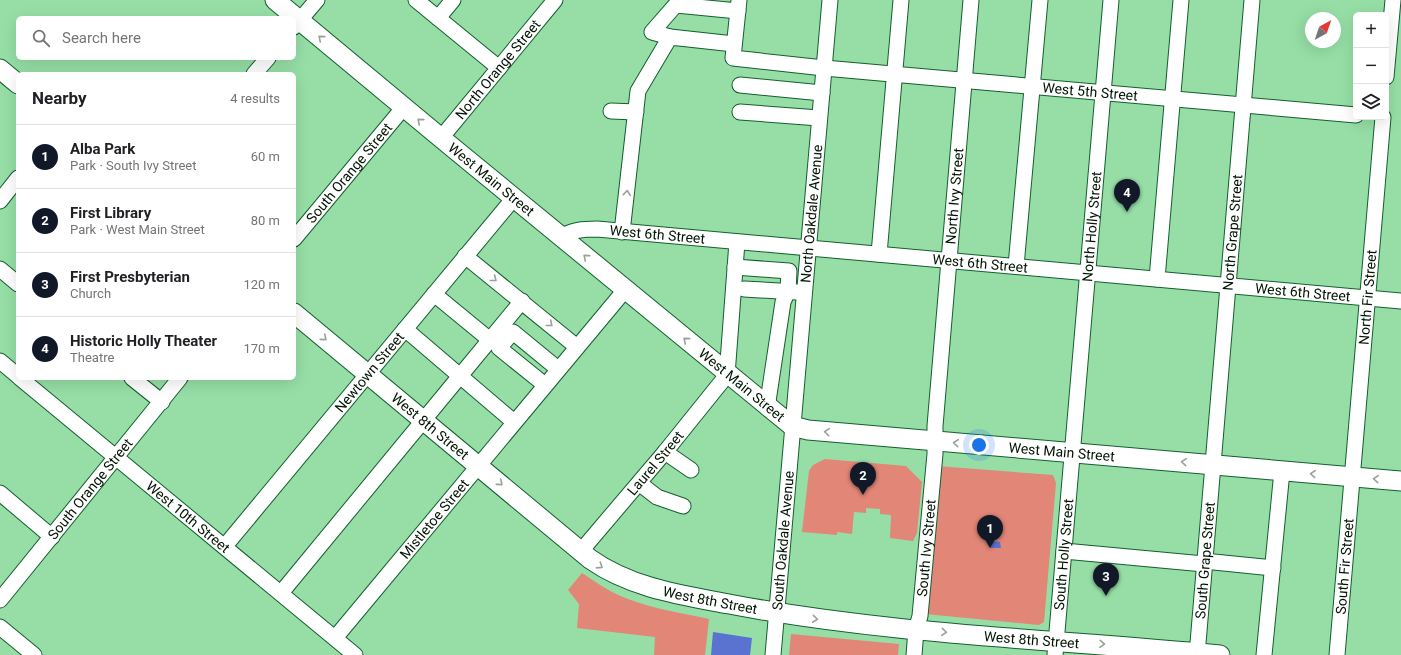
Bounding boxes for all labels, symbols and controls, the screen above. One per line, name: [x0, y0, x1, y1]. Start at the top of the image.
north arrow: [1305, 12, 1341, 48]
map controls: [1353, 12, 1389, 120]
button: +: [1353, 12, 1389, 48]
search box: [16, 16, 296, 60]
street label: North Orange Street: [452, 16, 544, 122]
icon: search: [30, 27, 52, 49]
text: Search here: [62, 29, 141, 47]
one-way arrow: [318, 35, 325, 42]
button: −: [1353, 48, 1389, 84]
street label: West 5th Street: [1042, 79, 1139, 104]
button: layers: [1353, 84, 1389, 120]
text: Nearby: [32, 88, 87, 108]
text: 4 results: [230, 91, 280, 106]
street label: South Orange Street: [303, 119, 396, 226]
one-way arrow: [418, 119, 425, 126]
street label: West Main Street: [445, 139, 538, 220]
text: Alba Park: [70, 140, 135, 158]
street label: North Oakdale Avenue: [797, 144, 825, 283]
street label: North Ivy Street: [942, 147, 966, 245]
text: 1: [41, 149, 49, 164]
text: 60 m: [251, 149, 280, 164]
text: Park · South Ivy Street: [70, 158, 196, 173]
street label: North Holly Street: [1079, 170, 1104, 282]
street label: North Grape Street: [1220, 173, 1245, 291]
pin: 4: [1114, 179, 1140, 212]
one-way arrow: [622, 190, 631, 196]
text: First Library: [70, 204, 151, 222]
text: 2: [41, 213, 49, 228]
text: 80 m: [251, 213, 280, 228]
text: Park · West Main Street: [70, 222, 205, 237]
street label: West 6th Street: [609, 222, 706, 247]
street label: North Fir Street: [1356, 249, 1380, 345]
street label: West 6th Street: [932, 251, 1029, 276]
one-way arrow: [583, 255, 590, 262]
text: First Presbyterian: [70, 268, 190, 286]
one-way arrow: [489, 274, 496, 281]
text: 3: [41, 277, 49, 292]
text: 120 m: [243, 277, 280, 292]
street label: West 6th Street: [1254, 280, 1352, 304]
text: Church: [70, 286, 111, 301]
one-way arrow: [545, 319, 552, 326]
street label: Newtown Street: [332, 329, 407, 415]
text: Historic Holly Theater: [70, 332, 217, 350]
one-way arrow: [319, 334, 327, 341]
one-way arrow: [683, 338, 690, 345]
text: 4: [41, 341, 49, 356]
text: 170 m: [243, 341, 280, 356]
street label: West Main Street: [696, 345, 788, 425]
text: Theatre: [70, 350, 114, 365]
street label: West 8th Street: [388, 389, 472, 463]
one-way arrow: [824, 427, 830, 436]
street label: Laurel Street: [624, 428, 687, 499]
street label: South Orange Street: [44, 435, 136, 543]
your location: [969, 435, 989, 455]
one-way arrow: [953, 438, 959, 447]
street label: West Main Street: [1008, 439, 1116, 464]
one-way arrow: [1181, 458, 1187, 467]
pin: 2: [850, 462, 876, 495]
one-way arrow: [1310, 469, 1316, 478]
street label: South Oakdale Avenue: [769, 470, 797, 611]
one-way arrow: [1373, 475, 1379, 484]
street label: Mistletoe Street: [396, 476, 472, 562]
street label: West 10th Street: [143, 478, 233, 556]
one-way arrow: [495, 479, 502, 486]
street label: South Ivy Street: [914, 498, 939, 597]
street label: South Holly Street: [1051, 498, 1076, 611]
street label: South Grape Street: [1192, 501, 1218, 619]
pin: 1: [977, 515, 1003, 548]
street label: South Fir Street: [1333, 517, 1357, 615]
one-way arrow: [596, 561, 603, 568]
pin: 3: [1093, 563, 1119, 596]
street label: West 8th Street: [661, 583, 759, 617]
one-way arrow: [812, 614, 818, 623]
one-way arrow: [941, 628, 947, 637]
street label: West 8th Street: [983, 628, 1080, 651]
one-way arrow: [1099, 640, 1105, 649]

